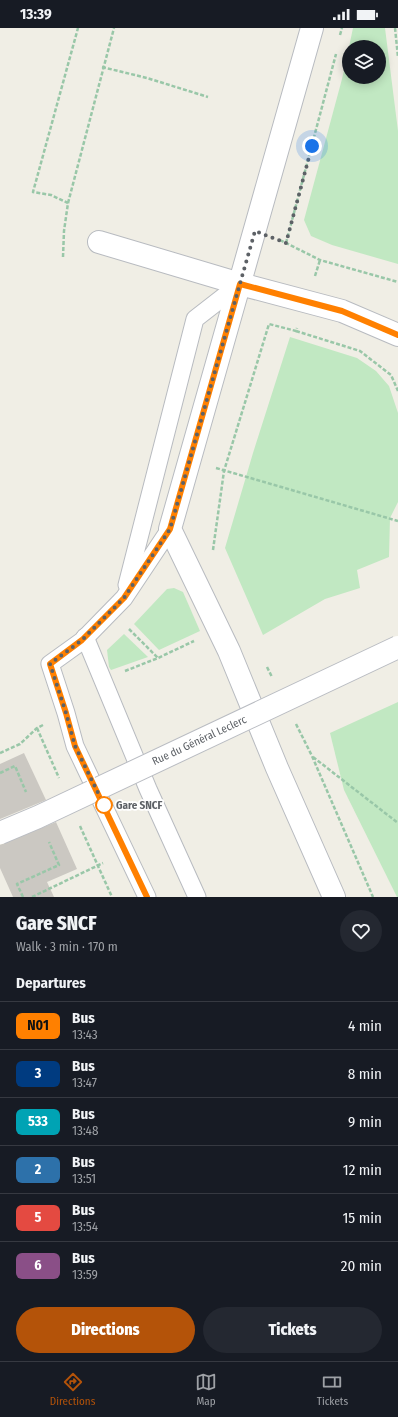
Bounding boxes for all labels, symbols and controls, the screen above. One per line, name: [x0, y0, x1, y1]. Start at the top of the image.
text: 13:39: [20, 5, 52, 23]
map controls: [342, 40, 386, 84]
button: layers: [342, 40, 386, 84]
your location: [302, 136, 322, 156]
street label: Rue du Général Leclerc: [150, 713, 249, 768]
marker: Gare SNCF: [95, 796, 113, 814]
place label: Gare SNCF: [116, 799, 163, 812]
button: heart: [340, 910, 382, 952]
text: Gare SNCF: [16, 912, 97, 935]
text: Walk · 3 min · 170 m: [16, 939, 118, 954]
text: Departures: [16, 974, 86, 992]
text: Bus: [72, 1009, 95, 1027]
text: N01: [27, 1017, 49, 1034]
text: 4 min: [348, 1017, 382, 1035]
text: 13:43: [72, 1027, 98, 1042]
text: Bus: [72, 1057, 95, 1075]
text: 3: [35, 1065, 41, 1082]
text: 8 min: [348, 1065, 382, 1083]
text: 13:47: [72, 1075, 97, 1090]
text: Bus: [72, 1105, 95, 1123]
text: 533: [28, 1113, 48, 1130]
text: 9 min: [348, 1113, 382, 1131]
text: 13:48: [72, 1123, 98, 1138]
text: Bus: [72, 1153, 95, 1171]
text: 2: [35, 1161, 41, 1178]
text: 12 min: [343, 1161, 382, 1179]
text: 13:51: [72, 1171, 96, 1186]
text: Bus: [72, 1201, 95, 1219]
text: 5: [35, 1209, 41, 1226]
text: 15 min: [343, 1209, 382, 1227]
text: 13:54: [72, 1219, 98, 1234]
text: Bus: [72, 1249, 95, 1267]
text: 6: [34, 1257, 42, 1274]
text: 20 min: [341, 1257, 382, 1275]
text: 13:59: [72, 1267, 98, 1282]
button: Directions: [16, 1307, 195, 1353]
button: Tickets: [203, 1307, 382, 1353]
tab: Directions: [50, 1371, 95, 1408]
tab: Map: [195, 1371, 217, 1408]
tab: Tickets: [317, 1371, 348, 1408]

